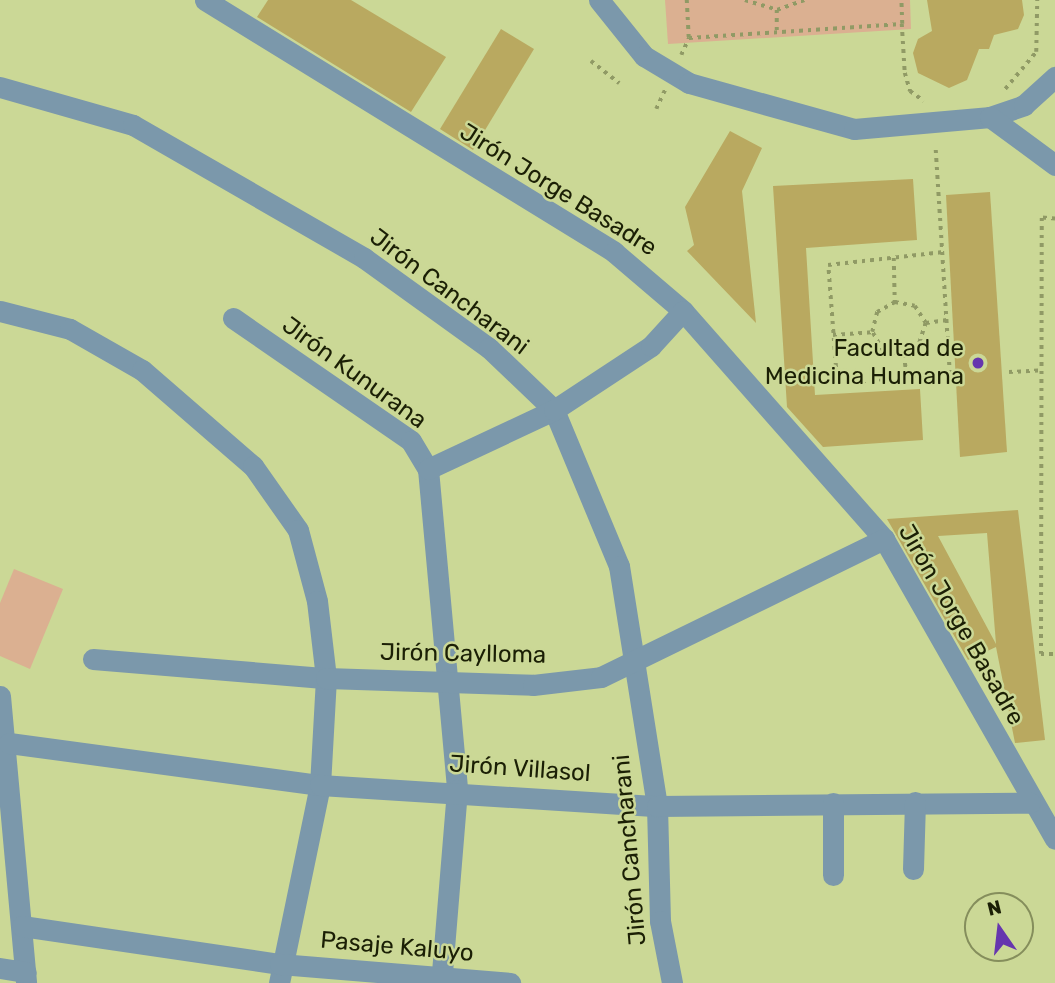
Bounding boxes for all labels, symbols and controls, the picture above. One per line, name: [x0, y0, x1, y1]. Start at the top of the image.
street label: Jirón Jorge Basadre: [454, 118, 662, 262]
street label: Jirón Cancharani: [364, 223, 534, 361]
street label: Jirón Kunurana: [276, 311, 432, 435]
place label: Facultad de Medicina Humana: [765, 335, 964, 391]
marker: Facultad de Medicina Humana: [970, 355, 986, 371]
street label: Jirón Jorge Basadre: [892, 520, 1030, 730]
street label: Jirón Caylloma: [380, 638, 546, 670]
street label: Jirón Villasol: [448, 750, 592, 788]
street label: Jirón Cancharani: [607, 753, 653, 947]
north arrow: [964, 892, 1034, 962]
text: N: [985, 895, 1004, 921]
street label: Pasaje Kaluyo: [319, 926, 475, 968]

